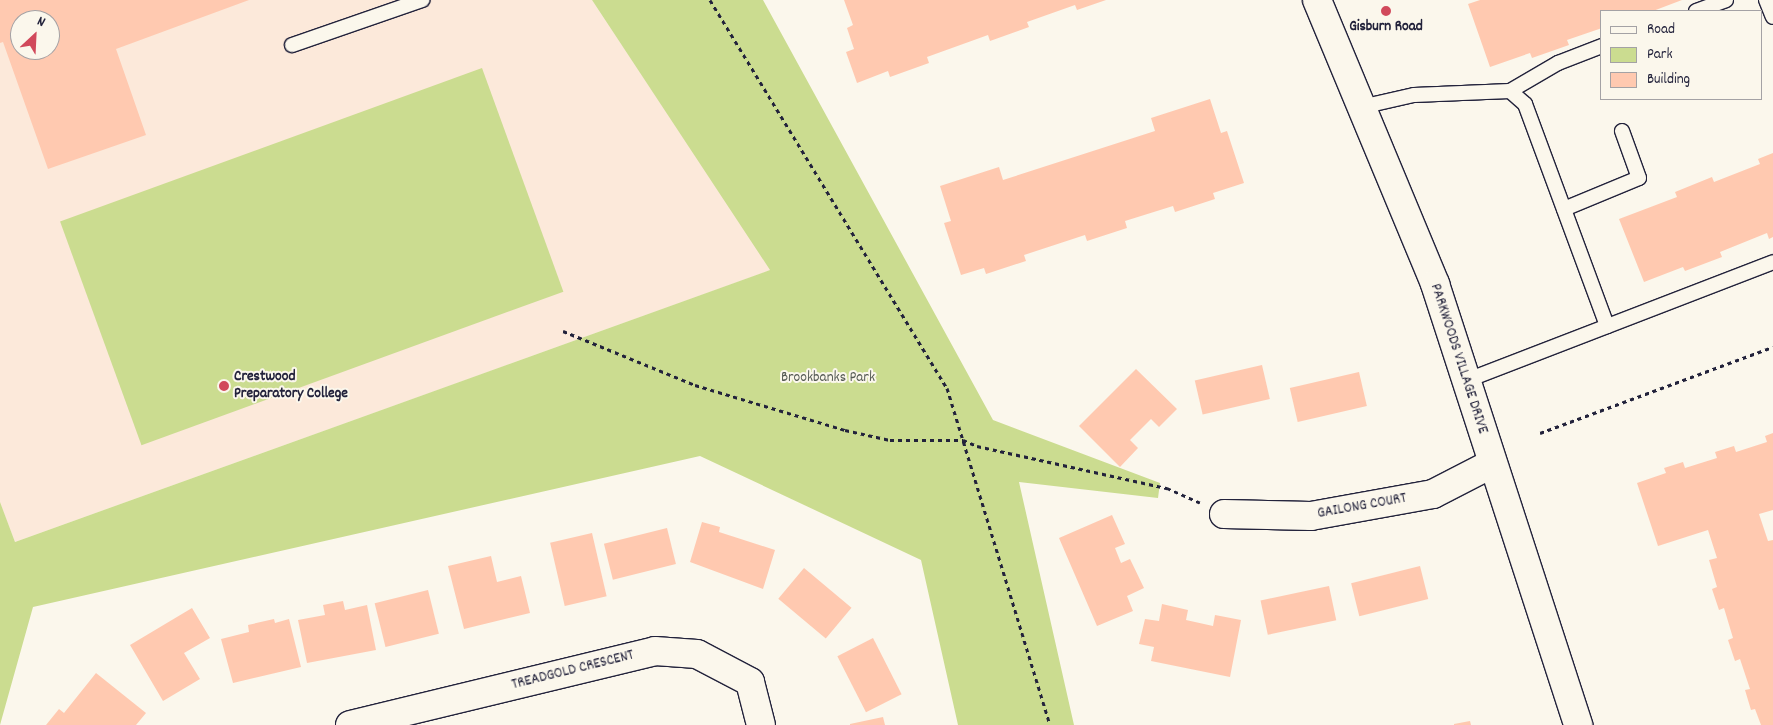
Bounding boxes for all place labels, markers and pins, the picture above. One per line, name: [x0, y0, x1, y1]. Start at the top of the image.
marker: Gisburn Road: [1380, 5, 1392, 17]
place label: Gisburn Road: [1349, 19, 1423, 37]
place label: Crestwood Preparatory College: [234, 368, 348, 403]
marker: Crestwood Preparatory College: [218, 380, 230, 392]

